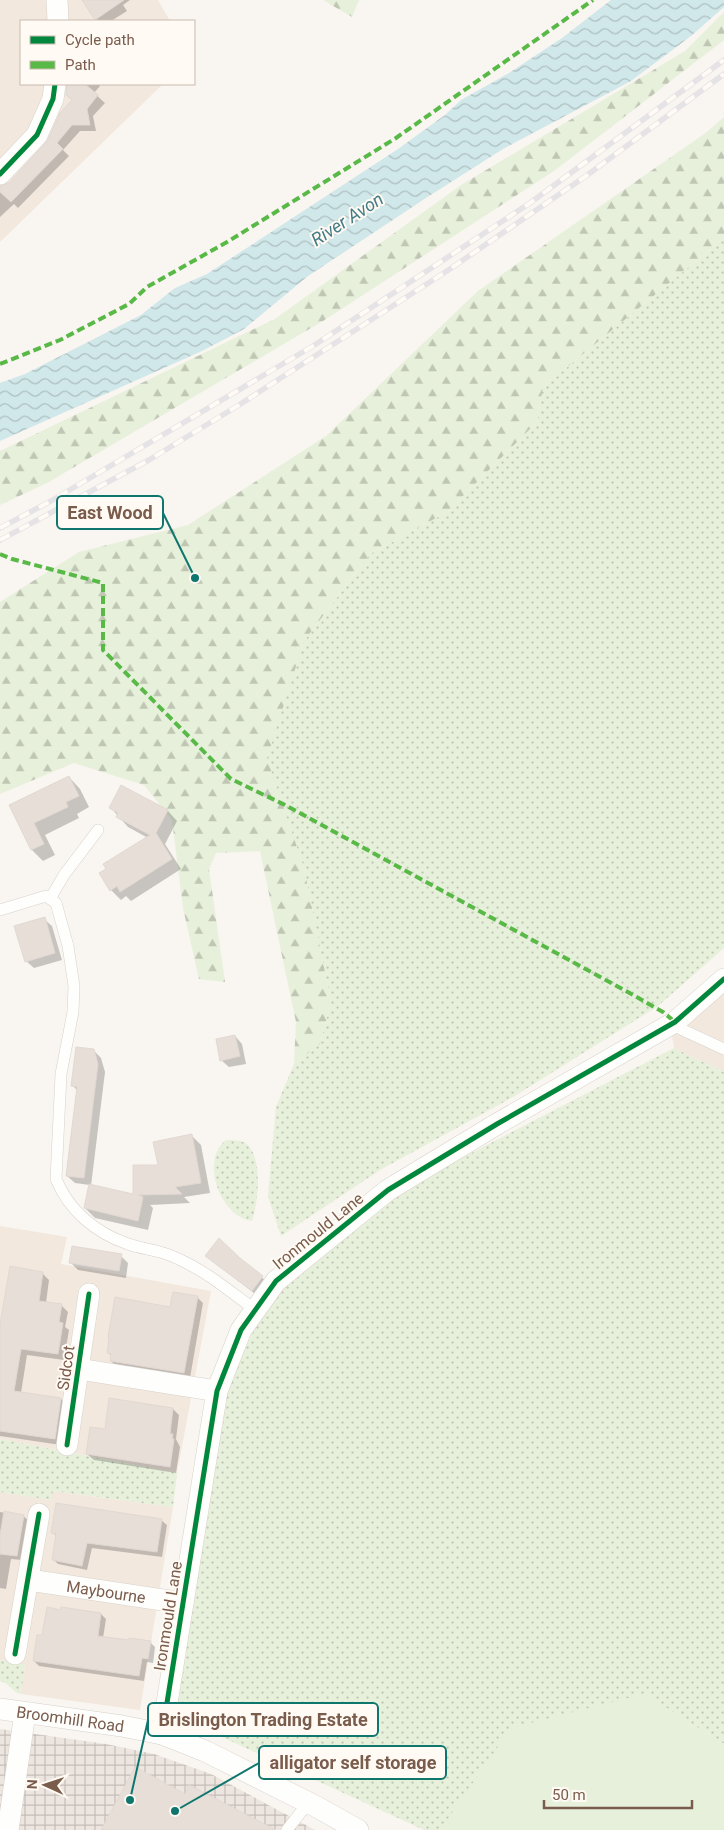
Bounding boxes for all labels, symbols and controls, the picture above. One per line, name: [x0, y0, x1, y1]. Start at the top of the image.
legend: [20, 20, 195, 85]
text: Cycle path: [65, 31, 135, 49]
text: Path: [65, 56, 96, 74]
water label: River Avon: [307, 188, 387, 250]
callout: East Wood: [57, 496, 163, 529]
text: East Wood: [67, 502, 153, 523]
street label: Ironmould Lane: [269, 1189, 367, 1273]
street label: Sidcot: [53, 1344, 79, 1392]
street label: Ironmould Lane: [150, 1560, 186, 1672]
street label: Maybourne: [65, 1576, 147, 1607]
street label: Broomhill Road: [15, 1702, 125, 1736]
callout: Brislington Trading Estate: [148, 1703, 378, 1736]
text: Brislington Trading Estate: [158, 1709, 368, 1730]
callout: alligator self storage: [259, 1746, 446, 1779]
text: alligator self storage: [270, 1752, 437, 1773]
north arrow: [20, 1760, 70, 1810]
scale bar: [544, 1778, 692, 1810]
text: N: [24, 1779, 40, 1790]
text: 50 m: [552, 1786, 586, 1804]

